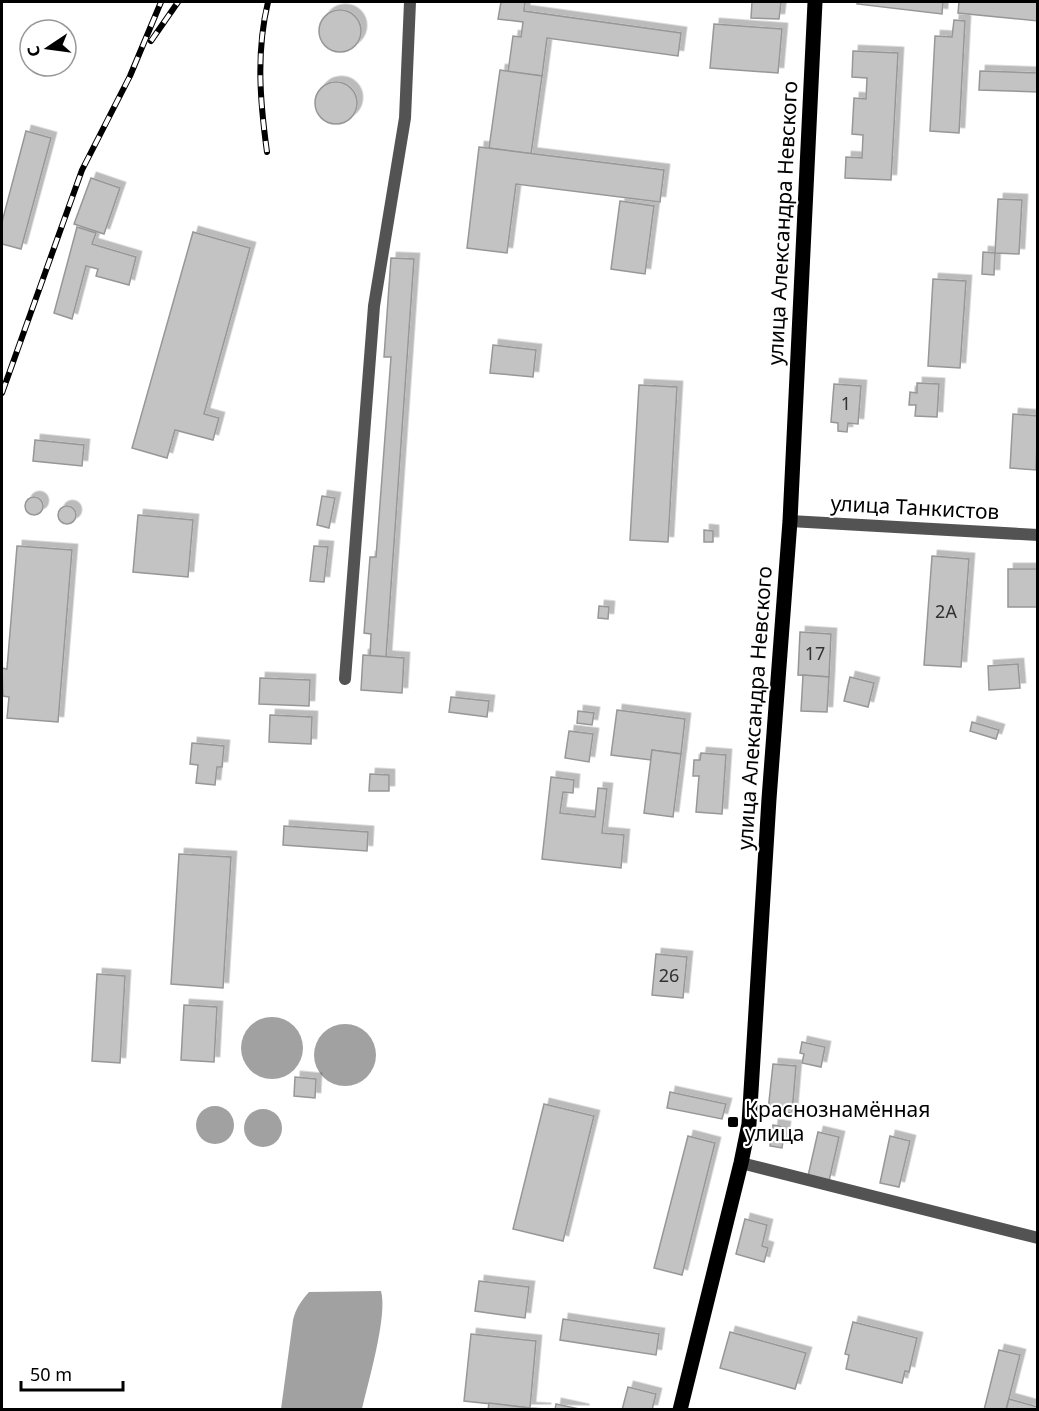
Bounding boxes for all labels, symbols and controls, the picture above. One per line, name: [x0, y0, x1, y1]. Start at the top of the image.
north arrow: [18, 18, 78, 78]
text: С: [22, 44, 45, 59]
street label: улица Александра Невского: [761, 80, 803, 366]
house number: 1: [841, 391, 851, 415]
street label: улица Танкистов: [830, 489, 1000, 525]
street label: улица Александра Невского: [730, 565, 778, 851]
house number: 2А: [935, 599, 957, 623]
house number: 17: [805, 641, 825, 665]
house number: 26: [659, 963, 679, 987]
place label: Краснознамённая улица: [745, 1095, 930, 1147]
marker: Краснознамённая улица: [726, 1115, 740, 1129]
scale bar: [21, 1354, 123, 1392]
text: 50 m: [30, 1362, 72, 1386]

